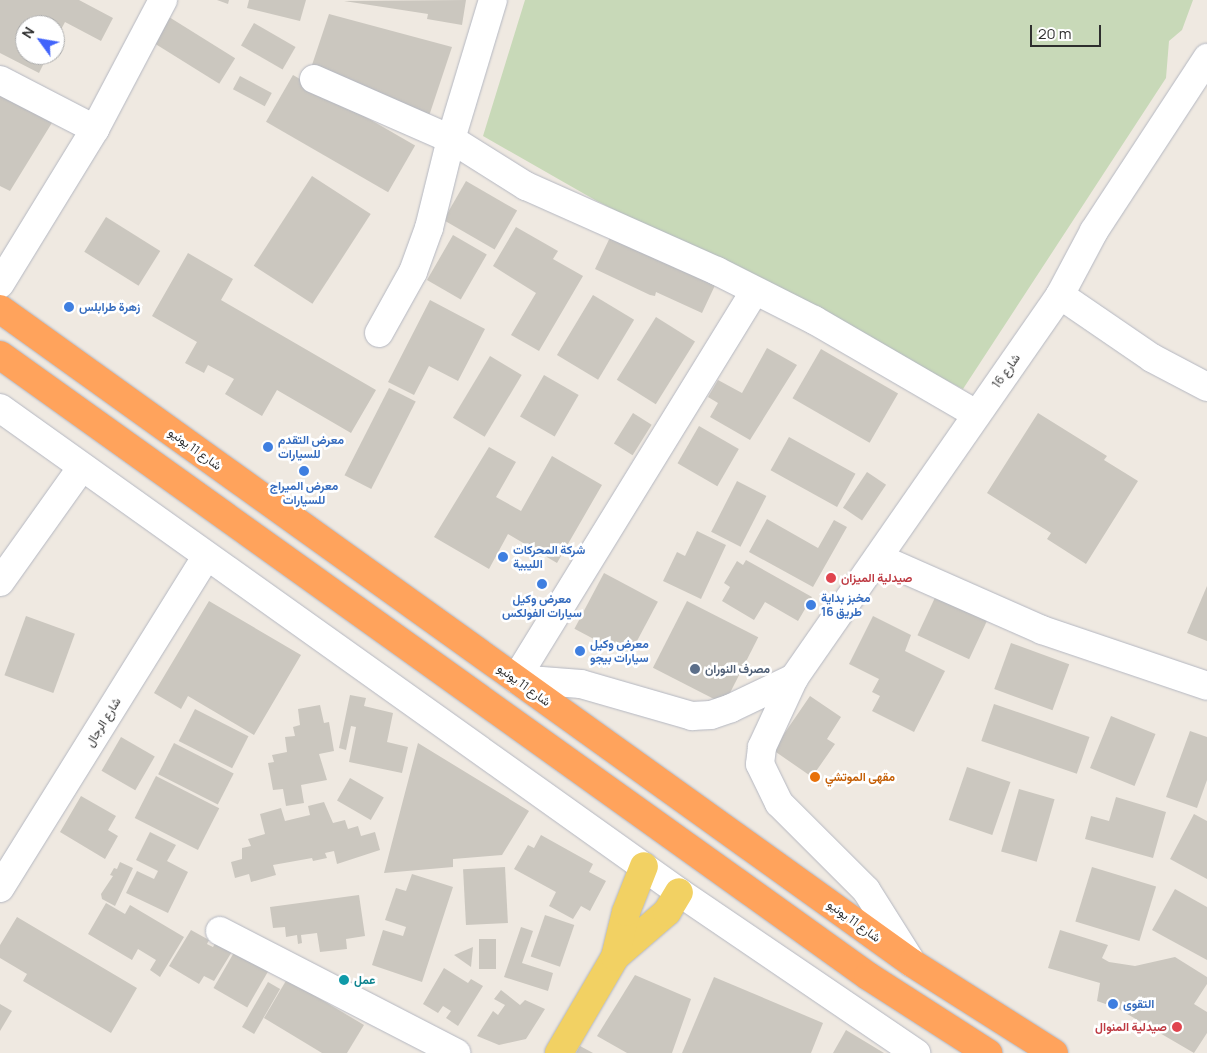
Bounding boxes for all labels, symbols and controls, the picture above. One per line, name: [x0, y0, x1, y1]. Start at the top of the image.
north arrow: [15, 15, 65, 65]
scale bar: [1032, 15, 1103, 47]
text: N: [17, 23, 38, 42]
text: 20 m: [1038, 23, 1071, 44]
place label: زهرة طرابلس: [79, 300, 140, 314]
marker: زهرة طرابلس: [63, 301, 75, 313]
street label: شارع 16: [989, 351, 1023, 391]
street label: شارع 11 يونيو: [166, 425, 224, 473]
place label: معرض التقدم للسيارات: [278, 433, 344, 461]
marker: معرض التقدم للسيارات: [262, 441, 274, 453]
marker: معرض الميراج للسيارات: [298, 465, 310, 477]
place label: معرض الميراج للسيارات: [270, 479, 338, 507]
place label: شركة المحركات الليبية: [513, 543, 585, 571]
marker: شركة المحركات الليبية: [497, 551, 509, 563]
place label: صيدلية الميزان: [841, 571, 913, 585]
marker: صيدلية الميزان: [825, 572, 837, 584]
marker: معرض وكيل سيارات الفولكس: [536, 578, 548, 590]
place label: مخبز بداية طريق 16: [821, 591, 871, 619]
place label: معرض وكيل سيارات الفولكس: [502, 592, 582, 620]
marker: مخبز بداية طريق 16: [805, 599, 817, 611]
place label: معرض وكيل سيارات بيجو: [590, 637, 649, 665]
marker: معرض وكيل سيارات بيجو: [574, 645, 586, 657]
street label: شارع 11 يونيو: [495, 661, 553, 709]
place label: مصرف النوران: [705, 662, 770, 676]
marker: مصرف النوران: [689, 663, 701, 675]
street label: شارع الرجال: [82, 695, 124, 749]
place label: مقهى الموتشي: [825, 770, 895, 784]
marker: مقهى الموتشي: [809, 771, 821, 783]
street label: شارع 11 يونيو: [825, 897, 883, 945]
place label: عمل: [354, 973, 375, 987]
marker: عمل: [338, 974, 350, 986]
place label: التقوى: [1123, 997, 1154, 1011]
marker: التقوى: [1107, 998, 1119, 1010]
place label: صيدلية المنوال: [1095, 1020, 1167, 1034]
marker: صيدلية المنوال: [1171, 1021, 1183, 1033]

